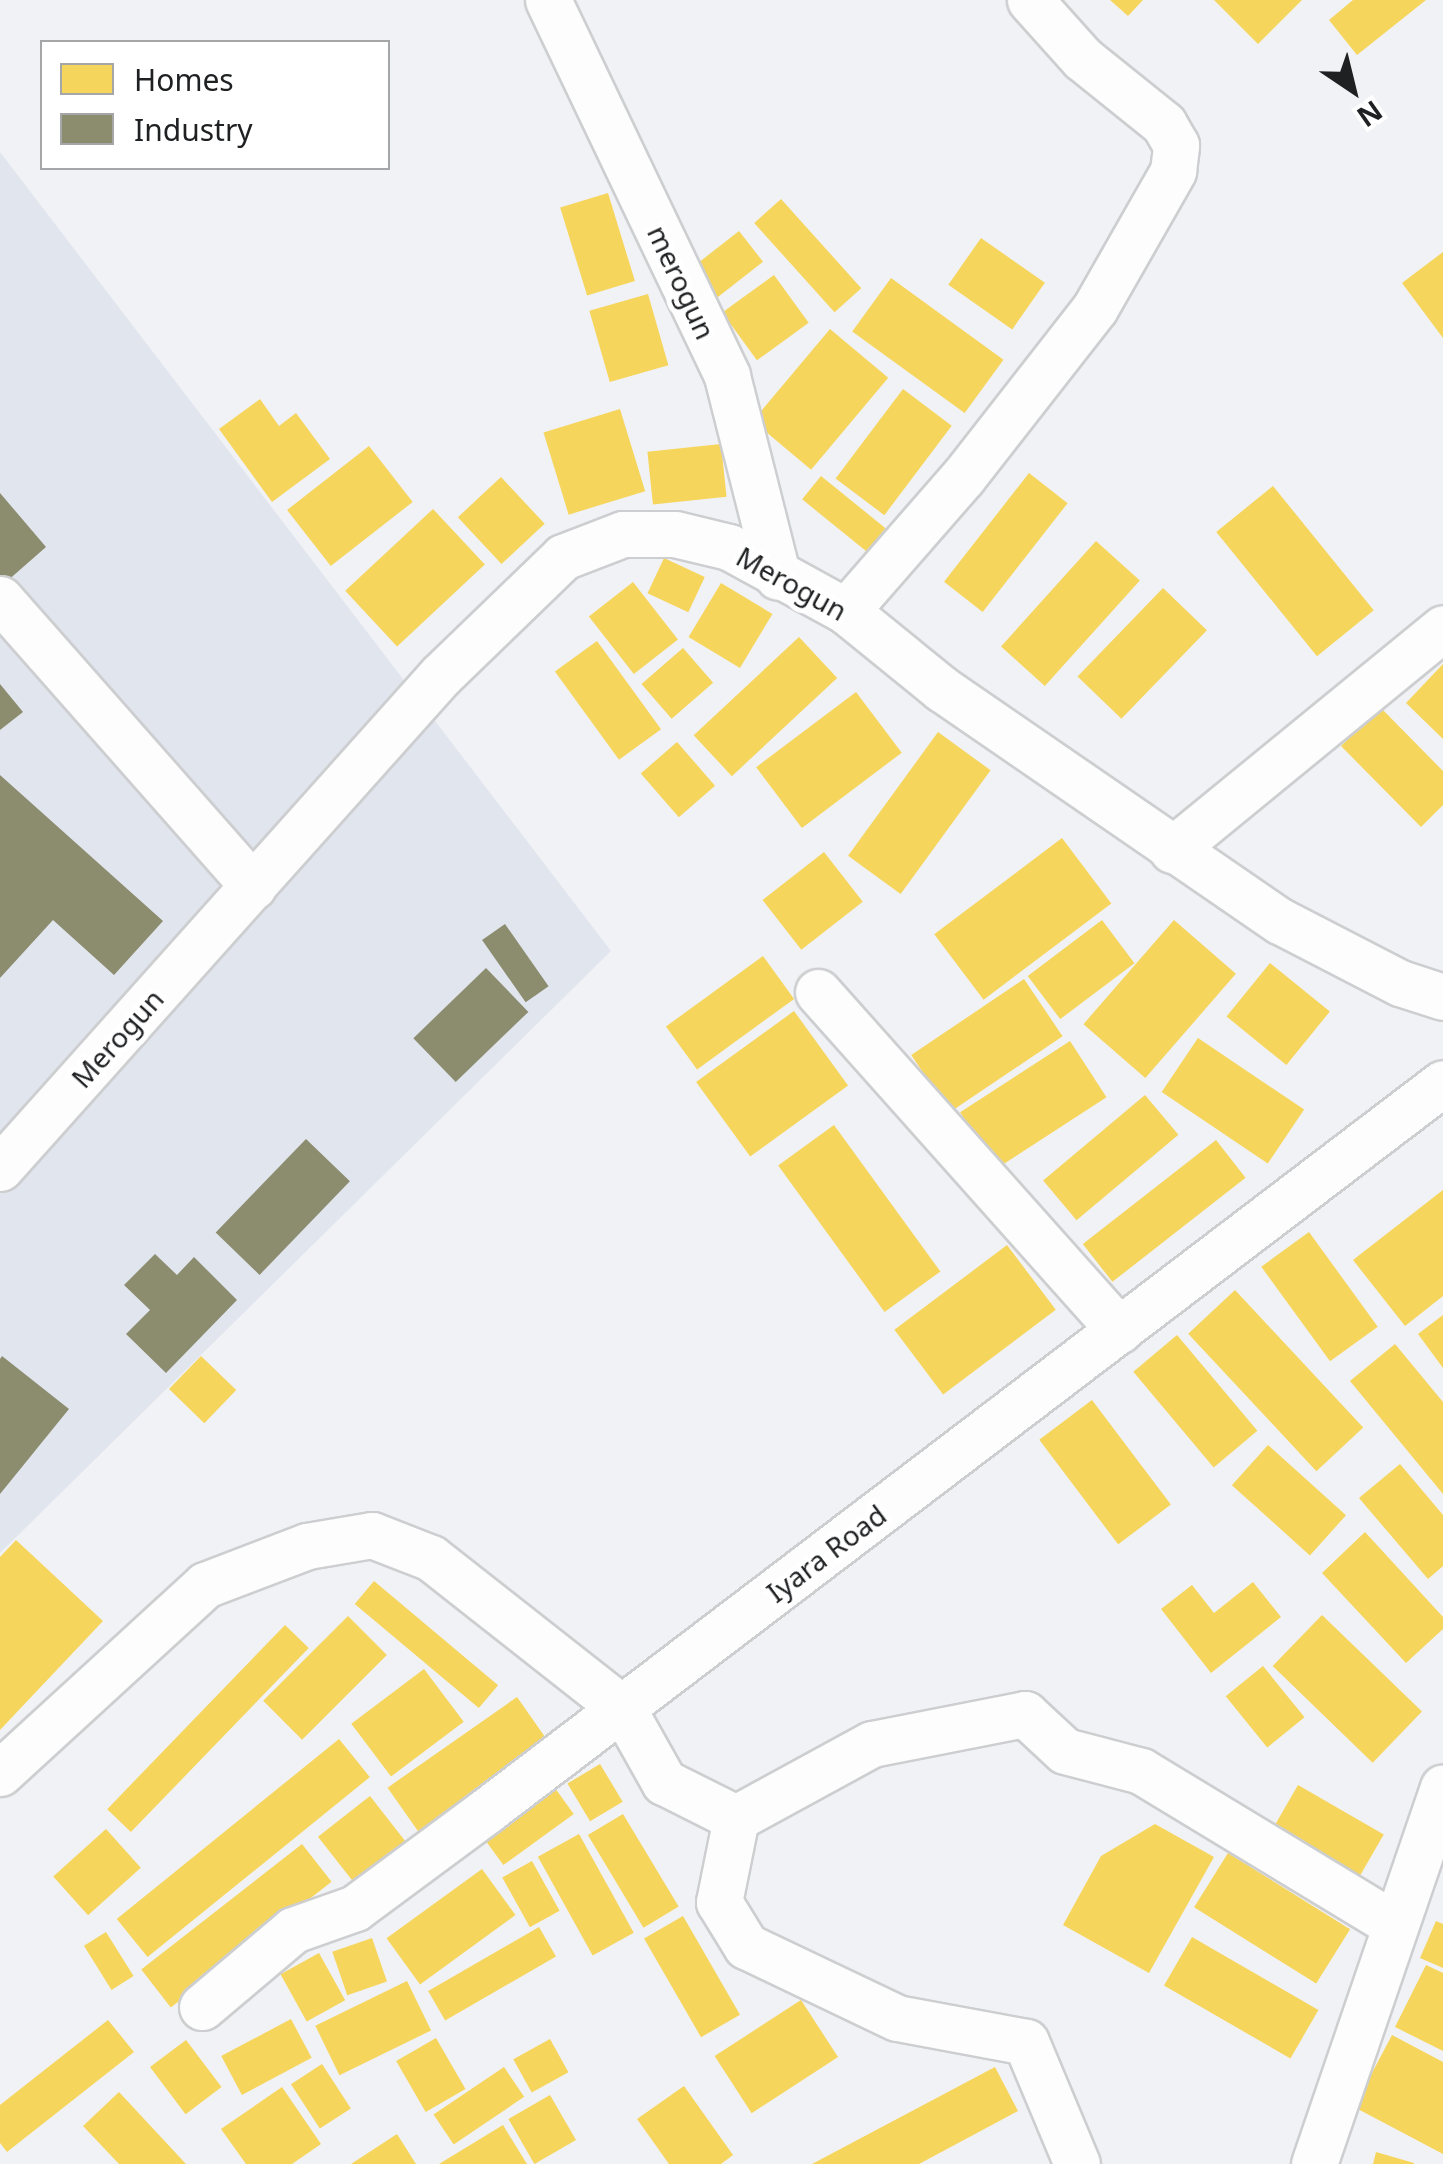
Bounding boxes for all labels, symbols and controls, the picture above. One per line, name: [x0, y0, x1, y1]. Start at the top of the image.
legend: [40, 40, 390, 170]
north arrow: [1303, 40, 1403, 140]
text: Homes: [134, 59, 234, 100]
text: N: [1350, 92, 1390, 137]
text: Industry: [134, 109, 253, 150]
street label: merogun: [641, 220, 723, 344]
street label: Merogun: [731, 539, 853, 627]
street label: Merogun: [64, 982, 170, 1094]
street label: Iyara Road: [760, 1497, 892, 1609]

